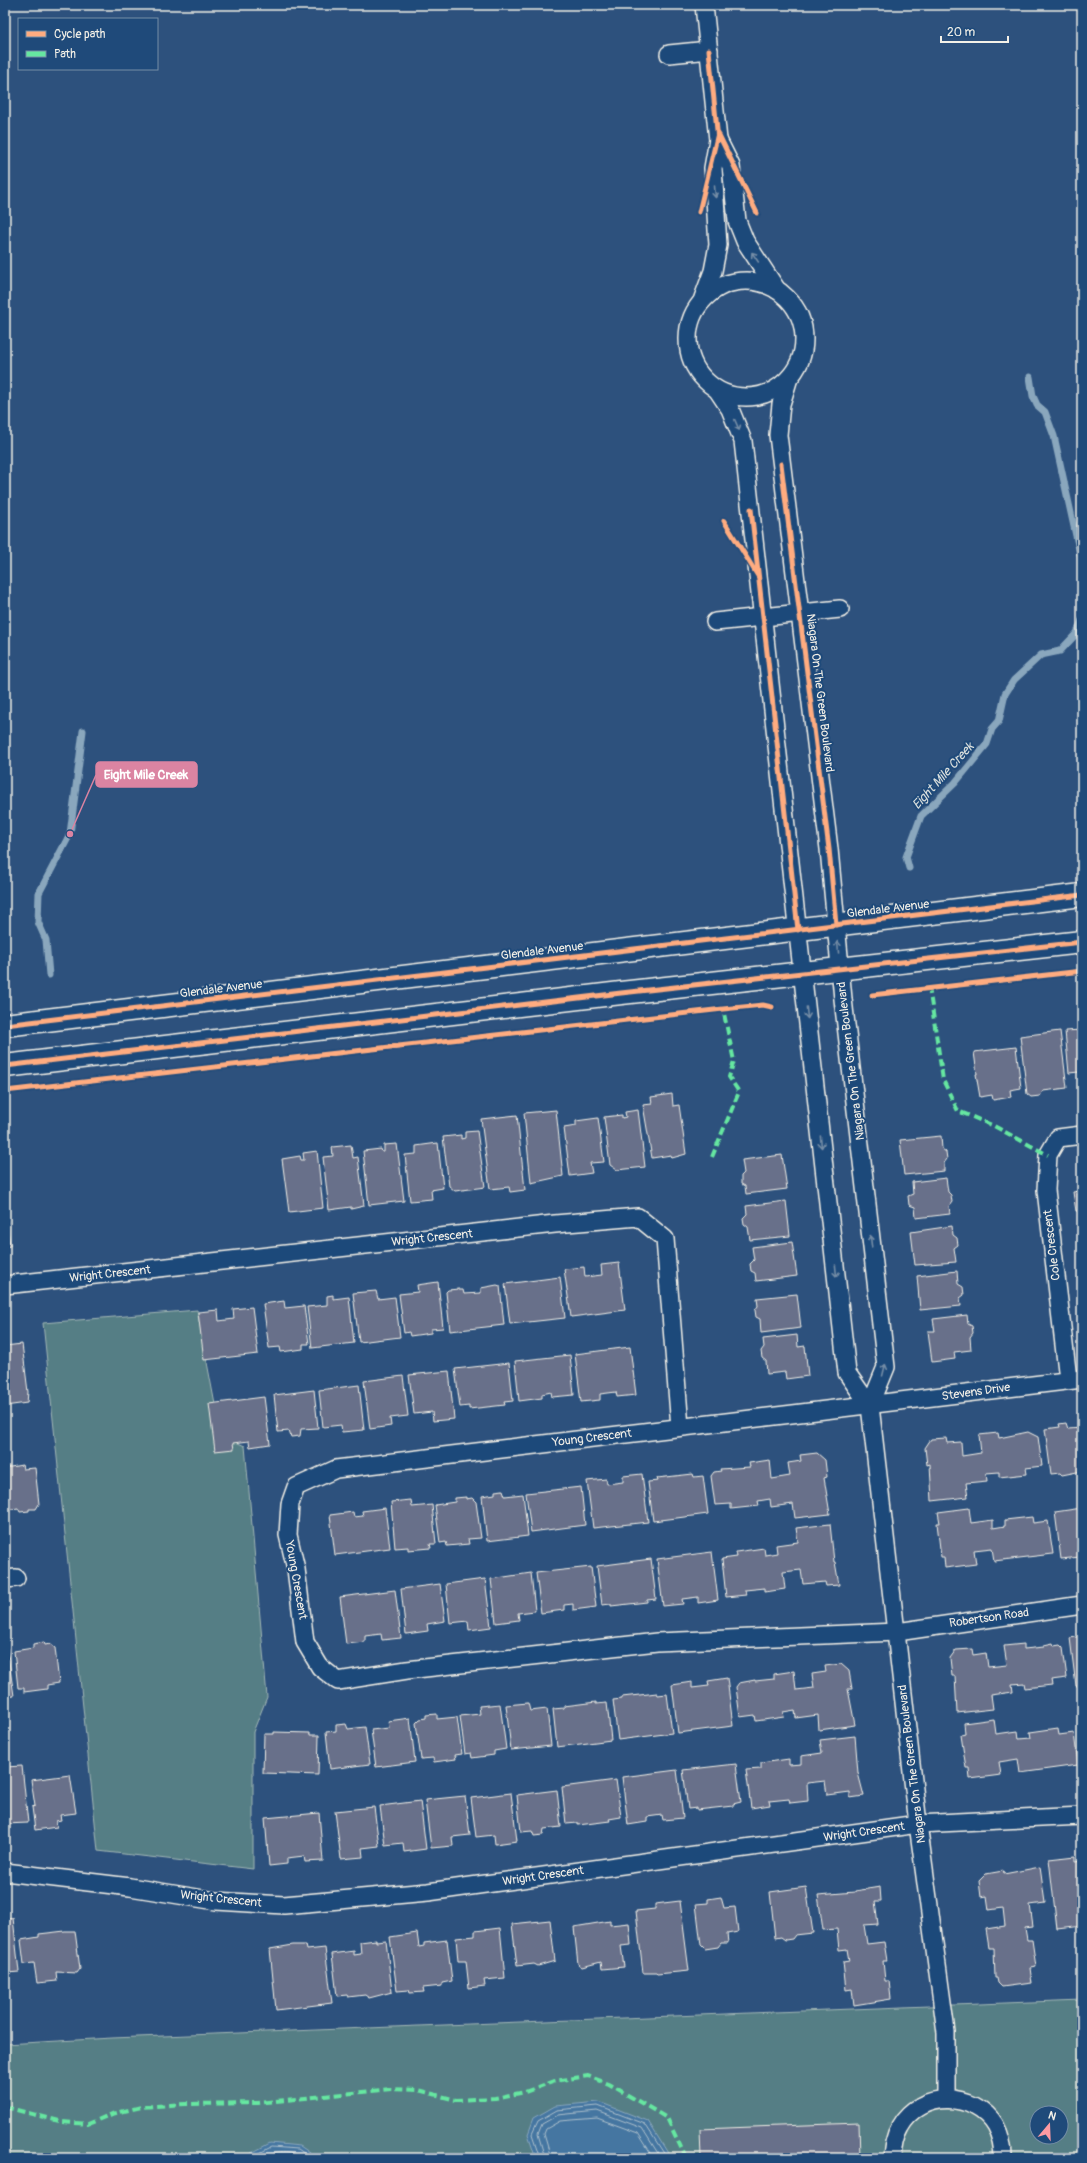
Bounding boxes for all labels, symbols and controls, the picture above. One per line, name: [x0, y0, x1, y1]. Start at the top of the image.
legend: [18, 18, 158, 70]
scale bar: [941, 18, 1008, 44]
text: 20 m: [947, 25, 976, 40]
text: Cycle path: [54, 27, 106, 42]
text: Path: [54, 47, 76, 62]
one-way arrow: [712, 185, 719, 198]
one-way arrow: [751, 252, 759, 263]
one-way arrow: [734, 419, 741, 431]
street label: Niagara On The Green Boulevard: [803, 613, 837, 773]
water label: Eight Mile Creek: [909, 738, 978, 813]
callout: Eight Mile Creek: [96, 762, 197, 787]
text: Eight Mile Creek: [104, 767, 189, 783]
street label: Glendale Avenue: [846, 896, 930, 921]
street label: Glendale Avenue: [500, 938, 584, 963]
one-way arrow: [834, 941, 842, 954]
street label: Glendale Avenue: [179, 976, 263, 1001]
street label: Niagara On The Green Boulevard: [834, 981, 868, 1141]
one-way arrow: [803, 1006, 811, 1019]
one-way arrow: [818, 1135, 825, 1148]
street label: Cole Crescent: [1040, 1209, 1064, 1281]
street label: Wright Crescent: [390, 1226, 474, 1250]
one-way arrow: [868, 1235, 875, 1248]
street label: Wright Crescent: [68, 1262, 152, 1286]
one-way arrow: [832, 1264, 839, 1277]
one-way arrow: [881, 1363, 888, 1376]
street label: Stevens Drive: [941, 1380, 1011, 1404]
street label: Young Crescent: [550, 1426, 633, 1450]
street label: Young Crescent: [282, 1538, 310, 1621]
street label: Robertson Road: [948, 1605, 1030, 1631]
street label: Niagara On The Green Boulevard: [895, 1684, 929, 1844]
street label: Wright Crescent: [822, 1819, 906, 1845]
street label: Wright Crescent: [501, 1863, 585, 1889]
street label: Wright Crescent: [179, 1887, 263, 1911]
north arrow: [1029, 2105, 1069, 2145]
text: N: [1046, 2109, 1058, 2124]

